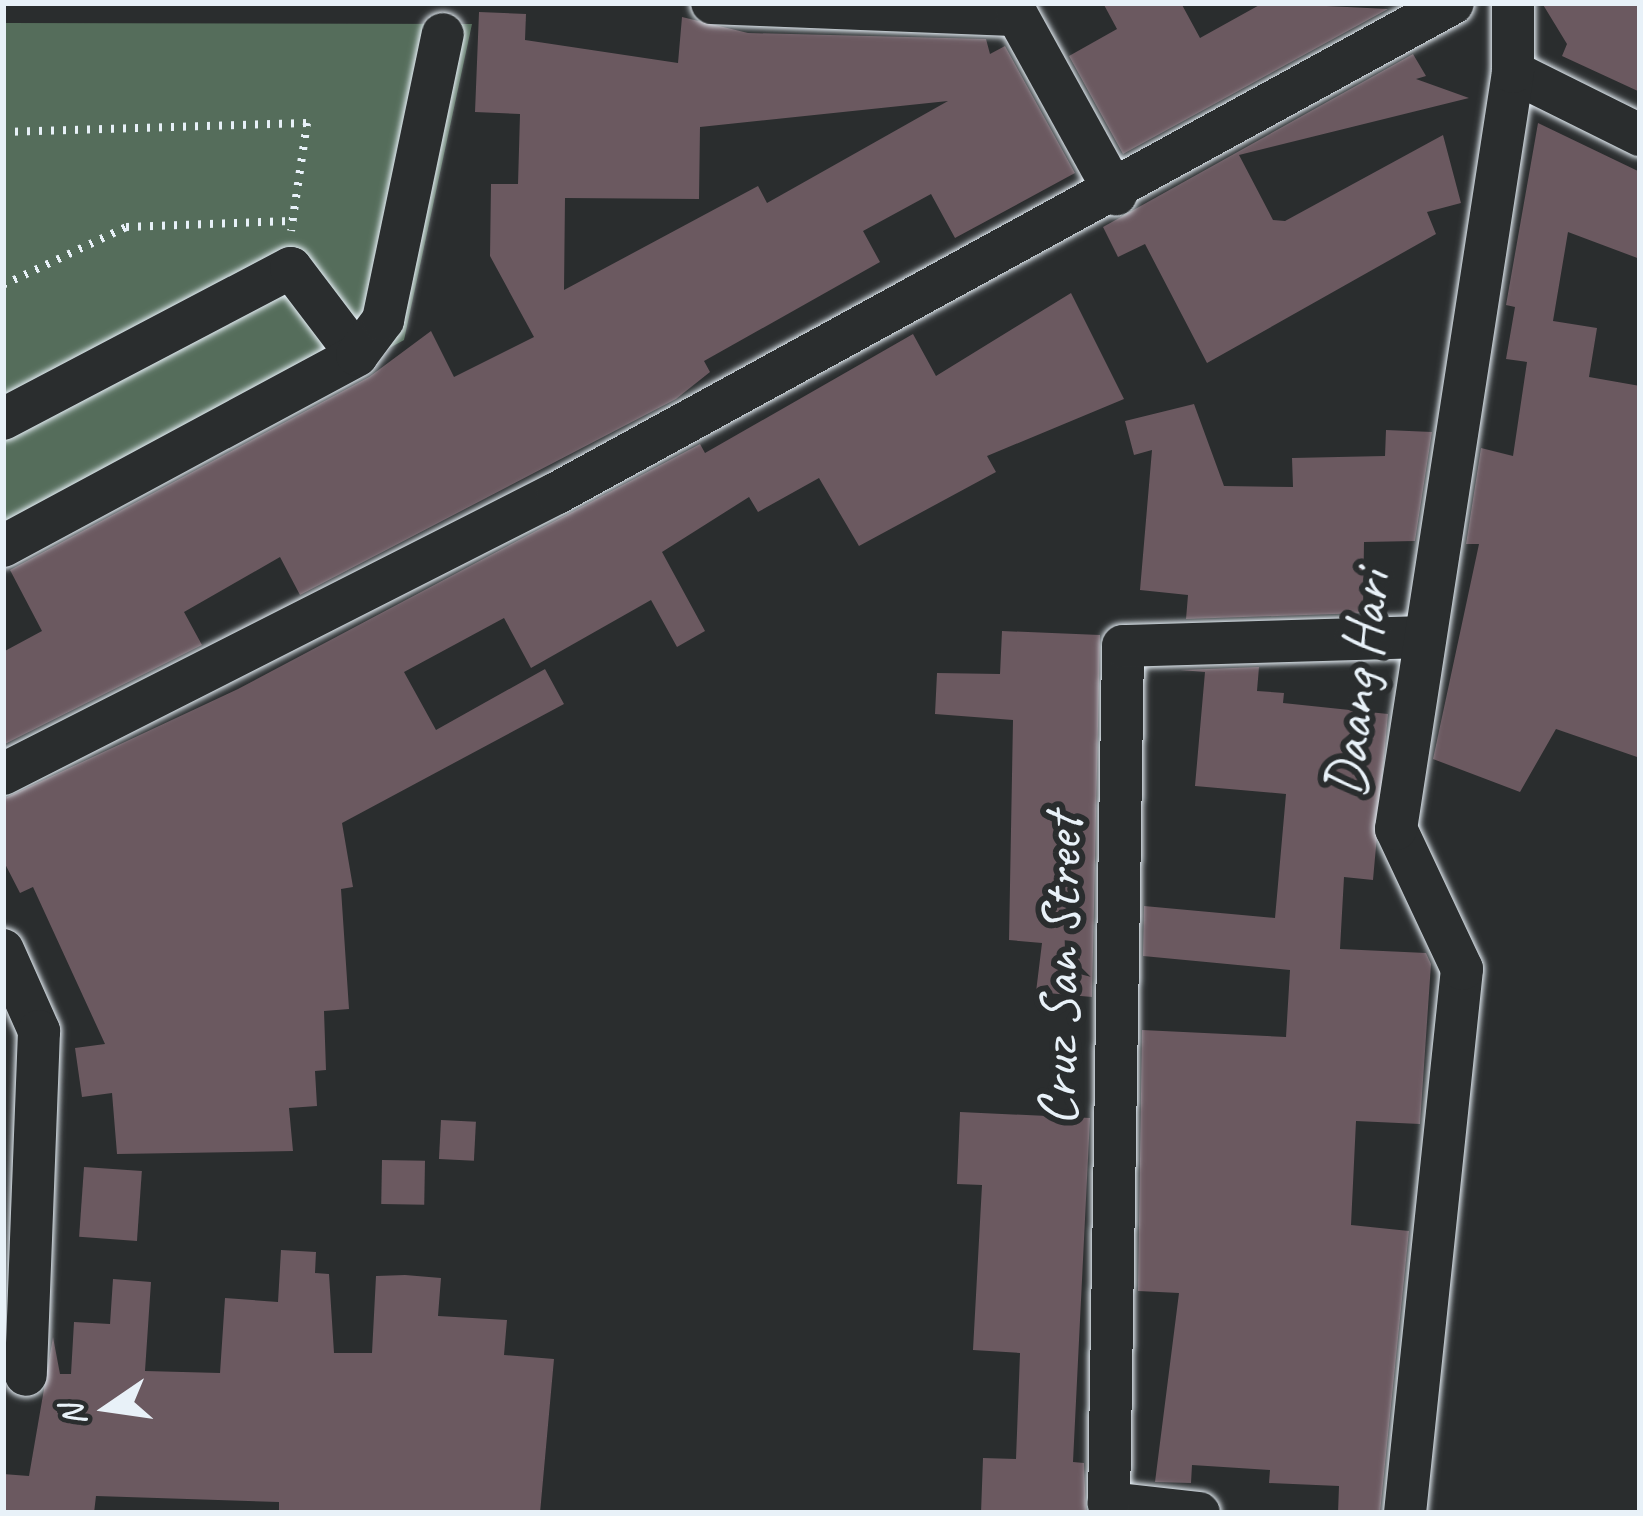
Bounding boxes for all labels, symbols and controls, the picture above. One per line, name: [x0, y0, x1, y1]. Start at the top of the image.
street label: Daang Hari: [1310, 566, 1406, 802]
street label: Cruz San Street: [1023, 811, 1097, 1129]
north arrow: [48, 1348, 168, 1468]
text: N: [50, 1401, 96, 1431]

